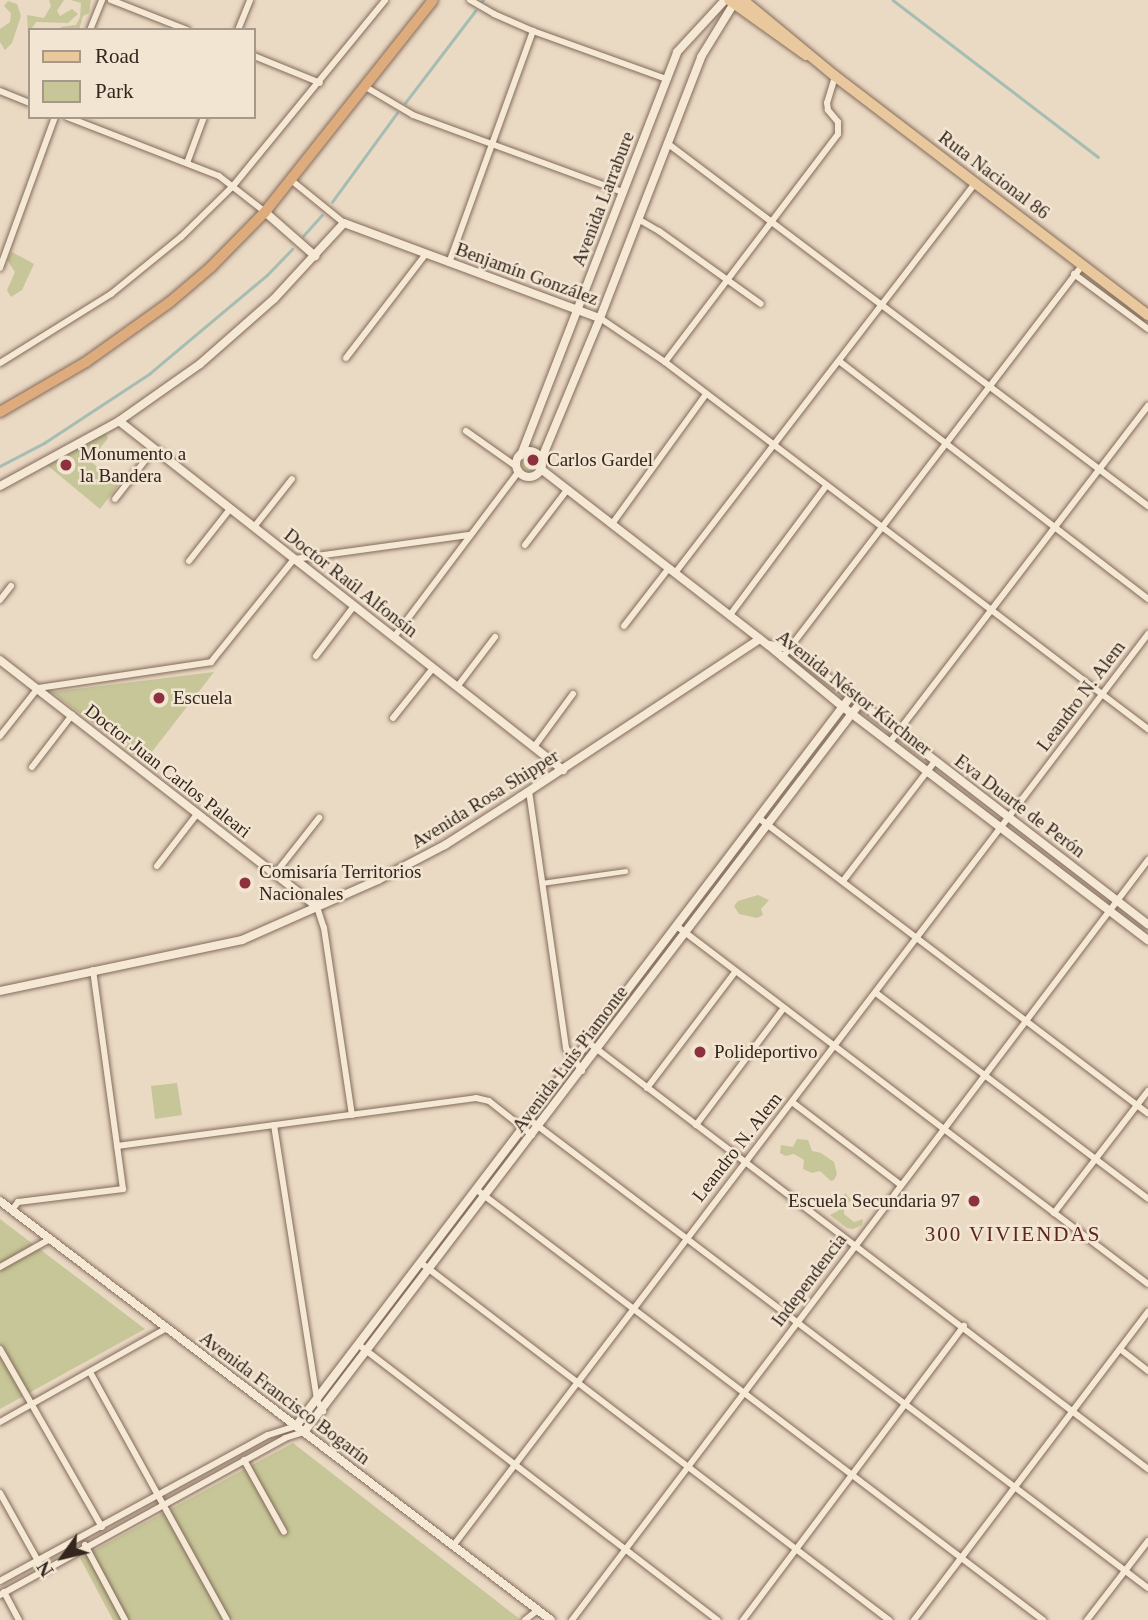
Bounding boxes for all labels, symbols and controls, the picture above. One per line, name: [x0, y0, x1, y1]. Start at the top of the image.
legend: [28, 28, 256, 119]
text: Road: [95, 44, 139, 68]
text: Park: [95, 79, 134, 103]
street label: Ruta Nacional 86: [934, 126, 1054, 224]
street label: Avenida Larrabure: [567, 128, 639, 270]
street label: Benjamín González: [452, 238, 602, 310]
place label: Monumento a la Bandera: [80, 443, 186, 487]
place label: Carlos Gardel: [547, 449, 653, 471]
marker: Carlos Gardel: [525, 452, 541, 468]
marker: Monumento a la Bandera: [58, 457, 74, 473]
street label: Doctor Raúl Alfonsín: [279, 523, 423, 643]
street label: Avenida Néstor Kirchner: [772, 625, 936, 761]
street label: Leandro N. Alem: [1032, 636, 1130, 756]
place label: Escuela: [173, 687, 232, 709]
marker: Escuela: [151, 690, 167, 706]
street label: Doctor Juan Carlos Paleari: [81, 699, 255, 843]
street label: Avenida Rosa Shipper: [407, 744, 563, 854]
street label: Eva Duarte de Perón: [950, 749, 1090, 863]
place label: Comisaría Territorios Nacionales: [259, 861, 422, 905]
marker: Comisaría Territorios Nacionales: [237, 875, 253, 891]
street label: Avenida Luis Piamonte: [507, 981, 633, 1137]
place label: Polideportivo: [714, 1041, 817, 1063]
marker: Polideportivo: [692, 1044, 708, 1060]
street label: Leandro N. Alem: [687, 1087, 787, 1207]
place label: Escuela Secundaria 97: [788, 1190, 960, 1212]
marker: Escuela Secundaria 97: [966, 1193, 982, 1209]
district label: 300 VIVIENDAS: [926, 1221, 1100, 1247]
street label: Independencia: [767, 1229, 851, 1331]
street label: Avenida Francisco Bogarín: [195, 1326, 375, 1470]
north arrow: [28, 1522, 98, 1592]
text: N: [33, 1557, 58, 1581]

